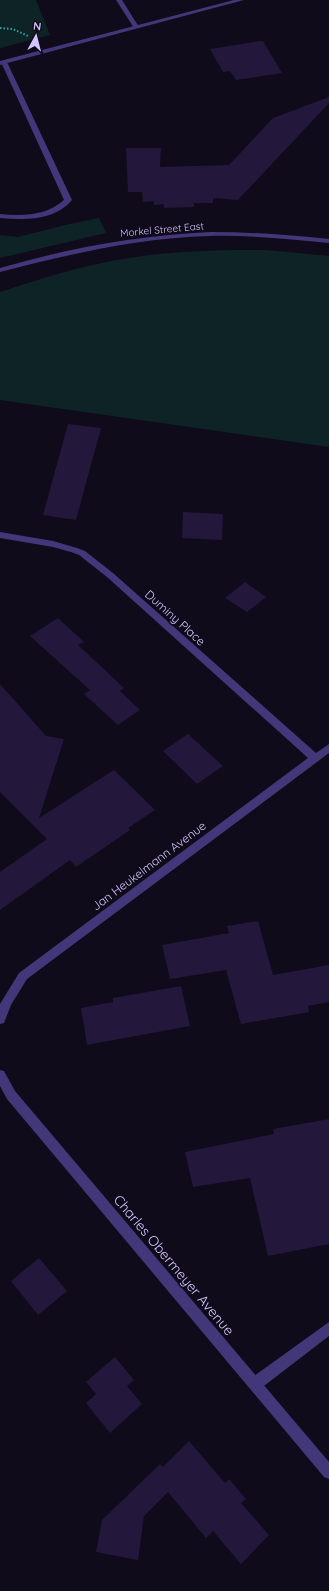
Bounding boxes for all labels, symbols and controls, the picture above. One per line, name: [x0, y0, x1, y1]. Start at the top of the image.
north arrow: [16, 16, 56, 56]
text: N: [32, 19, 42, 34]
street label: Morkel Street East: [120, 219, 205, 240]
street label: Duminy Place: [142, 587, 209, 649]
street label: Jan Heukelmann Avenue: [89, 818, 209, 913]
street label: Charles Obermeyer Avenue: [110, 1191, 238, 1339]

